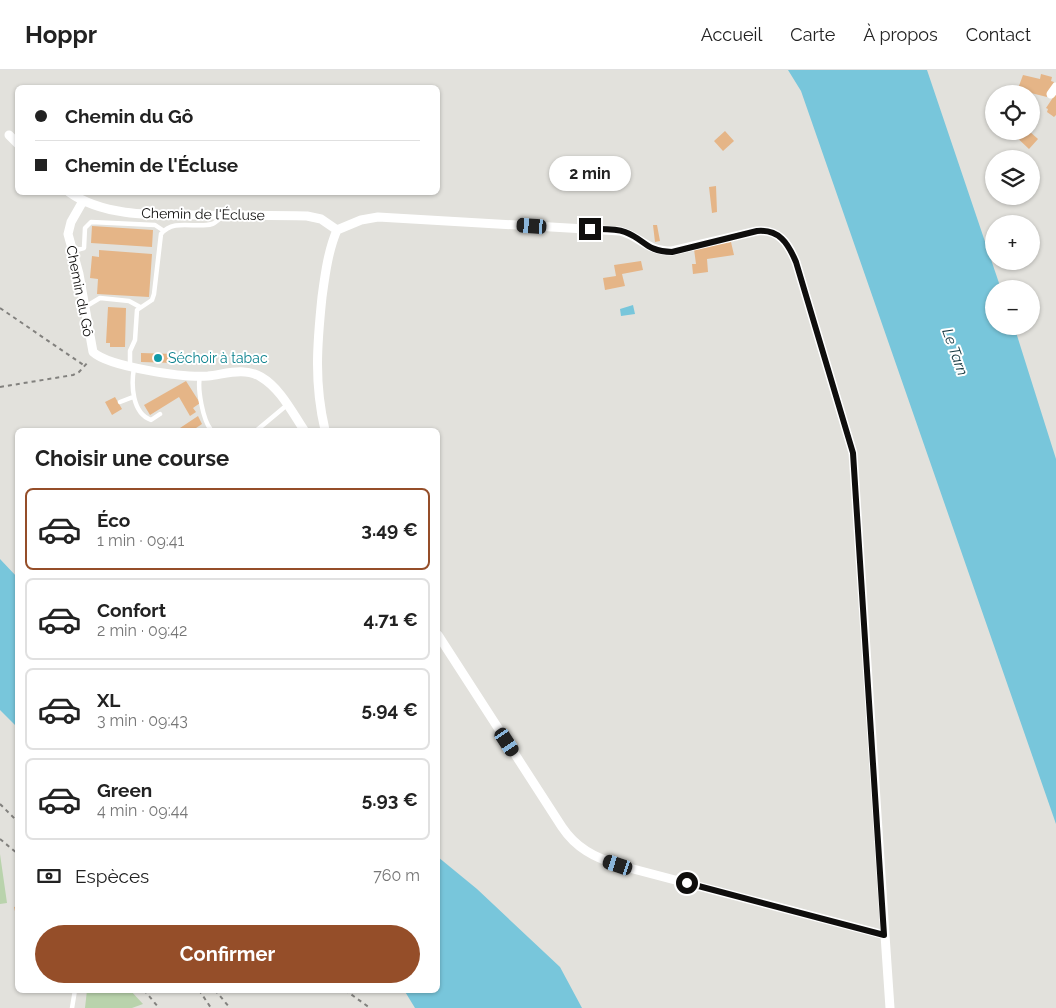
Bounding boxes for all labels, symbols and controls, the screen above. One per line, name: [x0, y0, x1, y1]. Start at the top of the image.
text: Hoppr: [25, 20, 97, 49]
text: Accueil: [701, 24, 762, 45]
text: Carte: [790, 24, 835, 45]
text: À propos: [863, 24, 938, 45]
text: Contact: [966, 24, 1031, 45]
map controls: [985, 85, 1040, 335]
button: locate: [985, 85, 1040, 140]
text: Chemin du Gô: [65, 105, 193, 127]
button: layers: [985, 150, 1040, 205]
text: Chemin de l'Écluse: [65, 154, 238, 176]
callout: 2 min: [549, 156, 631, 192]
text: 2 min: [569, 164, 611, 183]
street label: Chemin de l'Écluse: [141, 204, 265, 223]
button: +: [985, 215, 1040, 270]
car: [516, 217, 547, 235]
route end: [579, 218, 601, 240]
street label: Chemin du Gô: [63, 244, 97, 338]
button: −: [985, 280, 1040, 335]
water label: Le Tarn: [938, 326, 972, 378]
place label: Séchoir à tabac: [168, 350, 268, 366]
marker: Séchoir à tabac: [152, 352, 164, 364]
text: Choisir une course: [35, 445, 229, 471]
icon: car: [37, 507, 82, 552]
text: Éco: [97, 509, 130, 531]
text: 3.49 €: [361, 518, 418, 540]
text: 1 min · 09:41: [97, 531, 184, 550]
icon: car: [37, 597, 82, 642]
text: Confort: [97, 599, 166, 621]
text: 4.71 €: [363, 608, 418, 630]
text: 2 min · 09:42: [97, 621, 187, 640]
icon: car: [37, 687, 82, 732]
text: XL: [97, 689, 120, 711]
text: 5.94 €: [361, 698, 418, 720]
text: 3 min · 09:43: [97, 711, 188, 730]
car: [492, 725, 521, 759]
icon: car: [37, 777, 82, 822]
text: Green: [97, 779, 152, 801]
text: 5.93 €: [362, 788, 418, 810]
text: 4 min · 09:44: [97, 801, 188, 820]
car: [601, 853, 634, 877]
icon: cash: [35, 862, 63, 890]
text: Espèces: [75, 865, 149, 887]
text: 760 m: [373, 866, 420, 885]
route start: [676, 872, 698, 894]
button: Confirmer: [35, 925, 420, 983]

